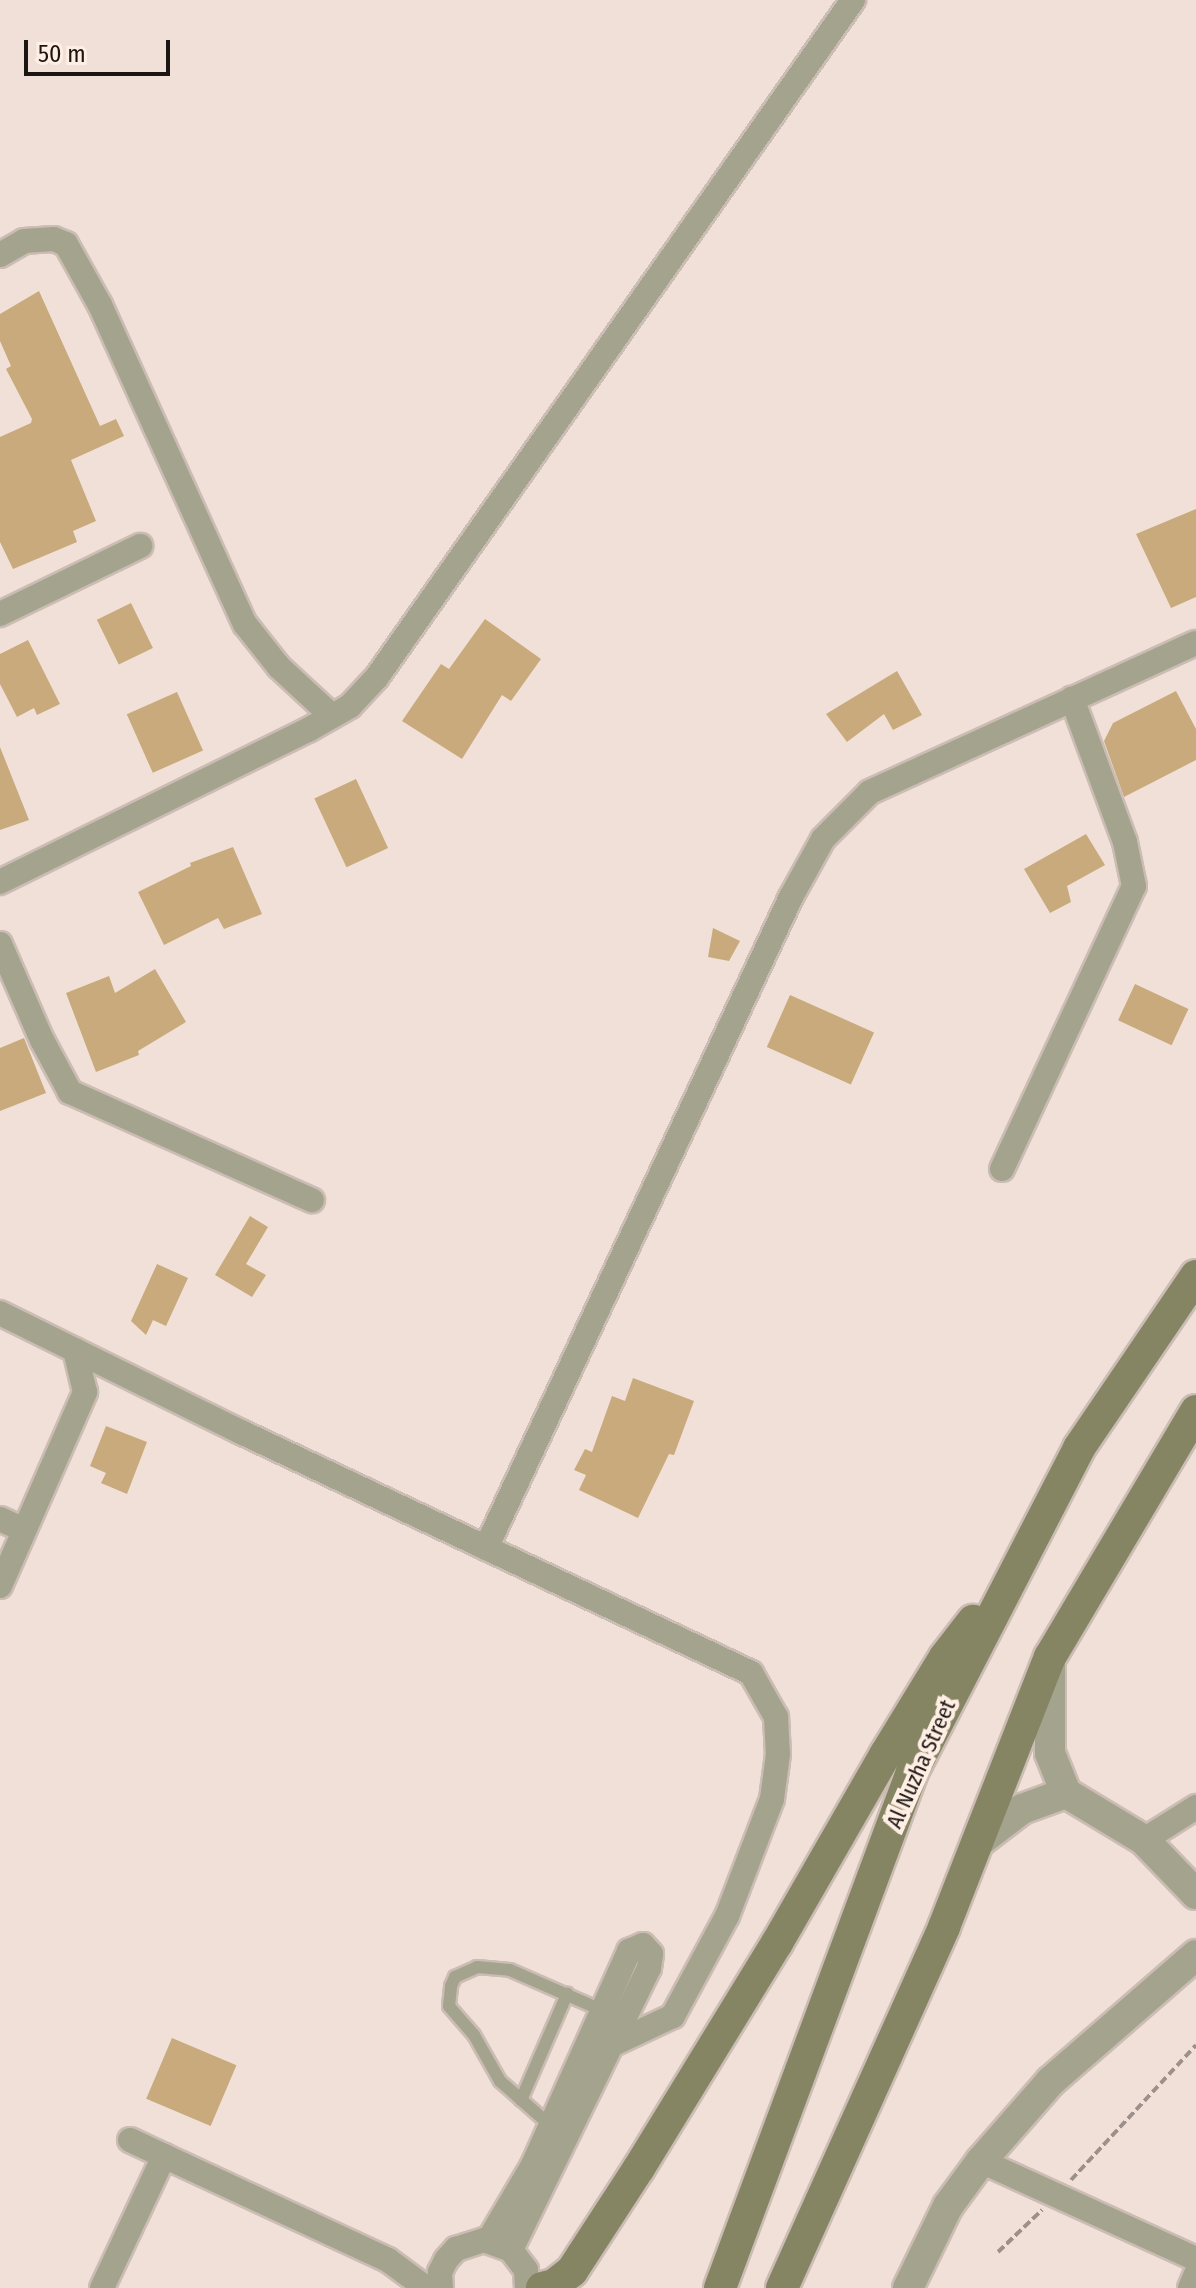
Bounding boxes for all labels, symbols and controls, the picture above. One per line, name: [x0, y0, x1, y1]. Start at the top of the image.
scale bar: [28, 24, 174, 74]
text: 50 m: [38, 40, 86, 68]
street label: Al Nuzha Street: [881, 1696, 961, 1832]

